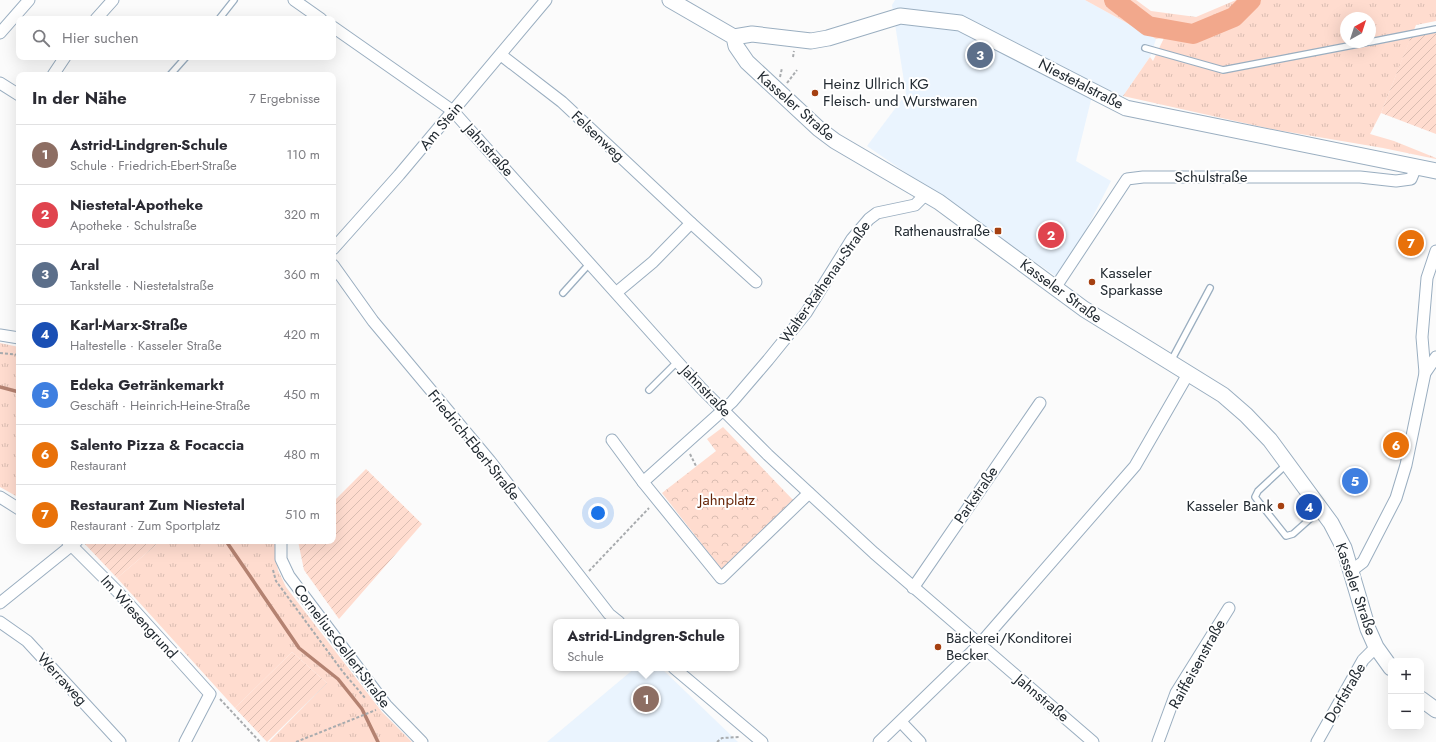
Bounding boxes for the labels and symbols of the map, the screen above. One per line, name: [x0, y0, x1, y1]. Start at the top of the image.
north arrow: [1340, 12, 1376, 48]
pin: 3: [967, 40, 993, 70]
street label: Niestetalstraße: [1035, 53, 1128, 115]
street label: Kasseler Straße: [752, 66, 840, 146]
place label: Heinz Ullrich KG Fleisch- und Wurstwaren: [823, 73, 978, 112]
marker: Heinz Ullrich KG Fleisch- und Wurstwaren: [810, 88, 820, 98]
street label: Am Stein: [414, 97, 468, 155]
street label: Felsenweg: [566, 105, 630, 167]
street label: Jahnstraße: [458, 117, 519, 182]
street label: Schulstraße: [1175, 166, 1248, 188]
street label: Walter-Rathenau-Straße: [774, 216, 876, 348]
place label: Rathenaustraße: [894, 220, 990, 242]
pin: 2: [1038, 220, 1064, 250]
marker: Rathenaustraße: [993, 226, 1003, 236]
pin: 7: [1398, 228, 1424, 258]
street label: Kasseler Straße: [1015, 254, 1107, 328]
place label: Kasseler Sparkasse: [1100, 262, 1163, 301]
marker: Kasseler Sparkasse: [1087, 277, 1097, 287]
street label: Jahnstraße: [674, 359, 737, 422]
street label: Friedrich-Ebert-Straße: [422, 385, 526, 505]
pin: 6: [1383, 430, 1409, 460]
street label: Parkstraße: [949, 462, 1003, 528]
pin: 5: [1342, 466, 1368, 496]
park label: Jahnplatz: [697, 489, 755, 511]
pin: 4: [1296, 492, 1322, 522]
place label: Kasseler Bank: [1187, 495, 1273, 517]
marker: Kasseler Bank: [1276, 501, 1286, 511]
your location: [588, 503, 608, 523]
street label: Kasseler Straße: [1330, 540, 1382, 639]
street label: Im Wiesengrund: [95, 570, 183, 664]
street label: Cornelius-Gellert-Straße: [288, 580, 396, 713]
street label: Raiffeisenstraße: [1163, 615, 1231, 713]
place label: Bäckerei/Konditorei Becker: [946, 627, 1072, 666]
marker: Bäckerei/Konditorei Becker: [933, 642, 943, 652]
street label: Werraweg: [32, 648, 92, 710]
street label: Dorfstraße: [1319, 659, 1371, 727]
street label: Jahnstraße: [1009, 667, 1074, 727]
pin: 1: [633, 684, 659, 714]

